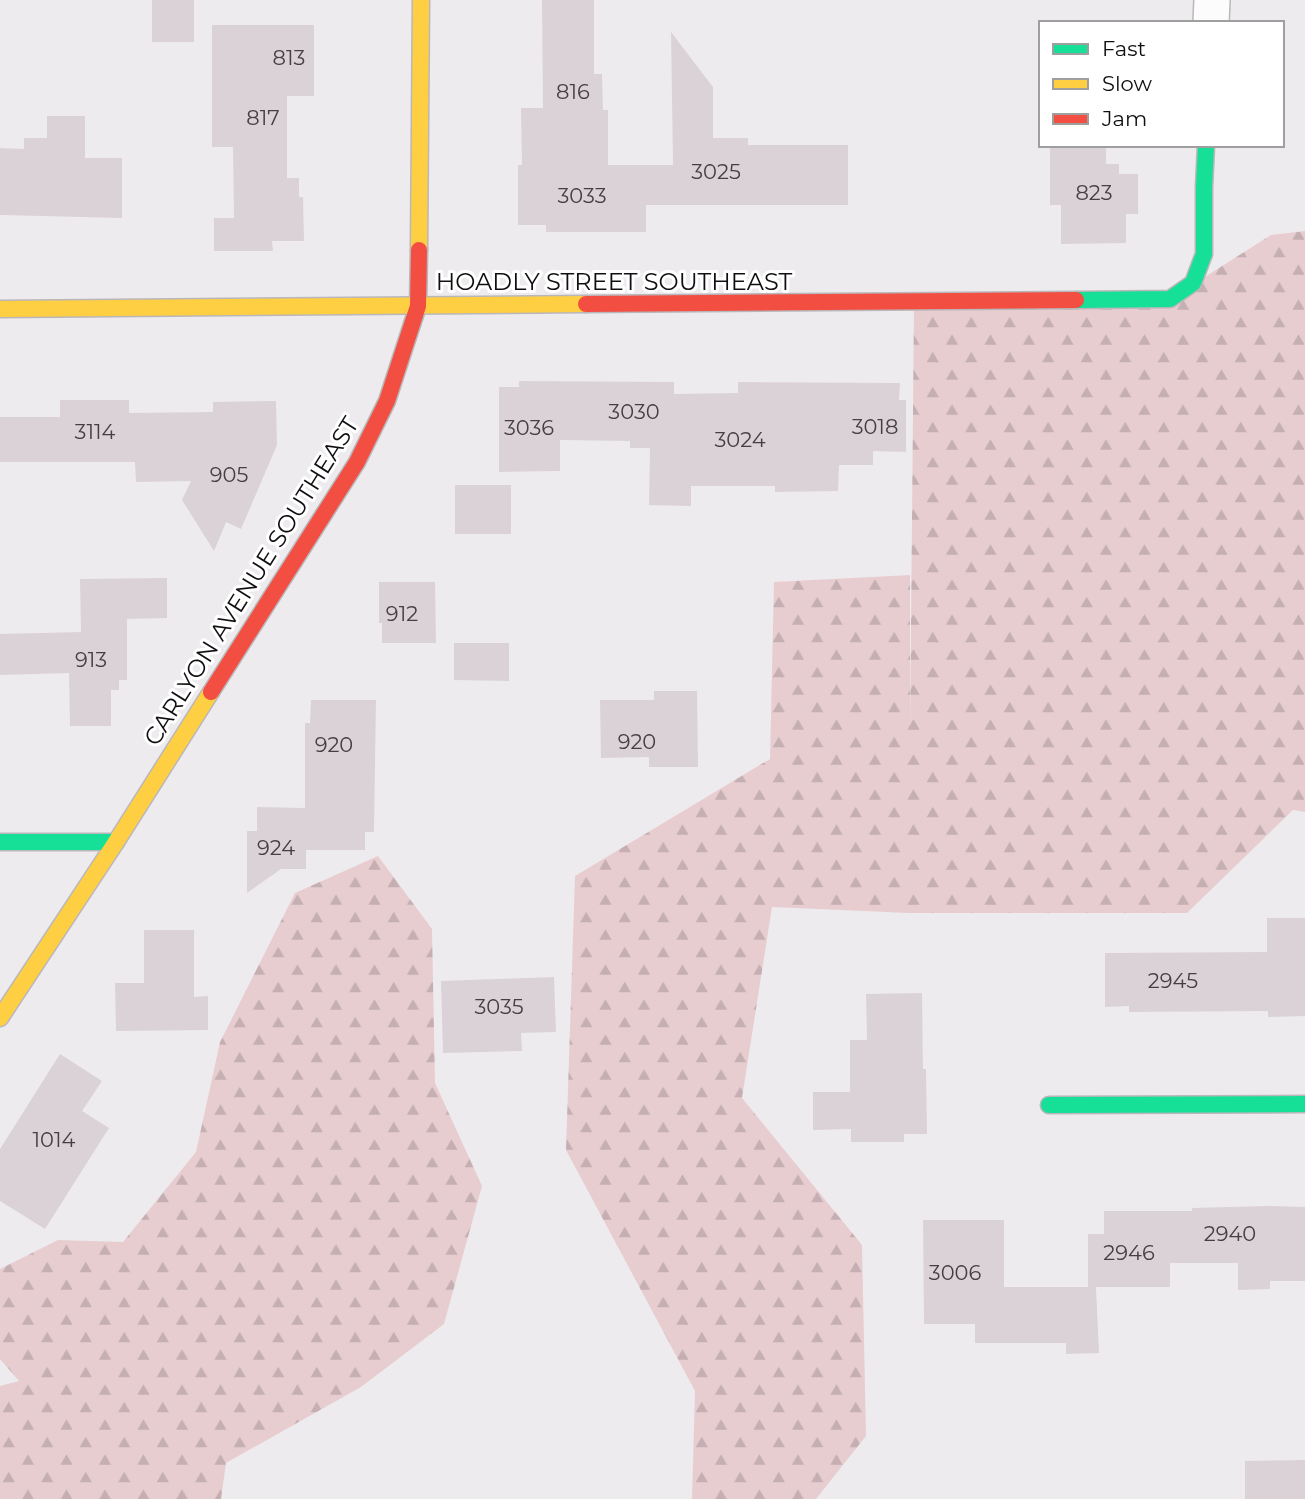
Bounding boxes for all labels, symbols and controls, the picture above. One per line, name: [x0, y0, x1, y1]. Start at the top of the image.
legend: [1039, 21, 1284, 147]
text: Fast: [1102, 36, 1146, 61]
house number: 813: [273, 45, 305, 70]
text: Slow: [1102, 71, 1152, 96]
house number: 816: [556, 79, 590, 104]
house number: 817: [246, 105, 280, 130]
text: Jam: [1101, 106, 1147, 131]
house number: 3025: [691, 159, 741, 184]
house number: 823: [1075, 180, 1113, 205]
house number: 3033: [557, 183, 607, 208]
street label: HOADLY STREET SOUTHEAST: [436, 267, 793, 296]
house number: 3030: [608, 399, 660, 424]
street label: CARLYON AVENUE SOUTHEAST: [137, 411, 365, 751]
house number: 3018: [852, 414, 898, 439]
house number: 3036: [504, 415, 554, 440]
house number: 3114: [75, 419, 116, 444]
house number: 3024: [714, 427, 766, 452]
house number: 905: [210, 462, 248, 487]
house number: 912: [386, 601, 418, 626]
house number: 913: [75, 647, 107, 672]
house number: 920: [618, 729, 656, 754]
house number: 920: [315, 732, 353, 757]
house number: 924: [257, 835, 295, 860]
house number: 2945: [1148, 968, 1198, 993]
house number: 3035: [474, 994, 524, 1019]
house number: 1014: [33, 1127, 76, 1152]
house number: 2940: [1204, 1221, 1256, 1246]
house number: 2946: [1103, 1240, 1155, 1265]
house number: 3006: [929, 1260, 981, 1285]

